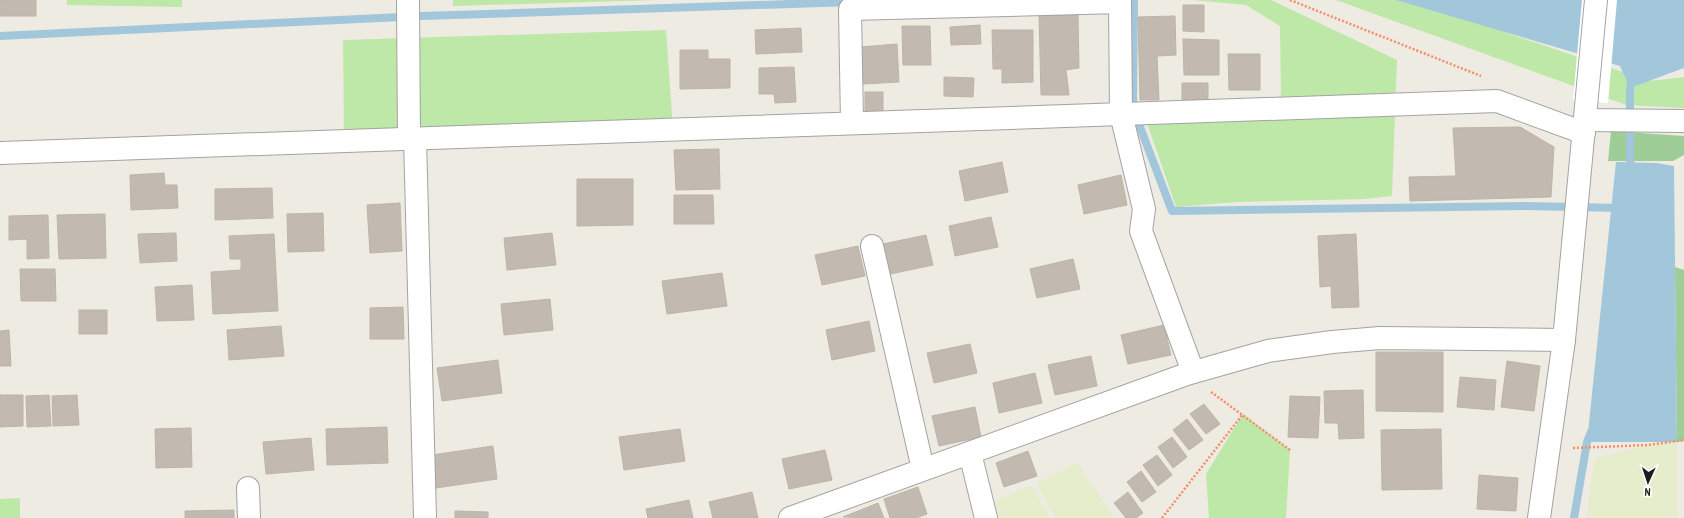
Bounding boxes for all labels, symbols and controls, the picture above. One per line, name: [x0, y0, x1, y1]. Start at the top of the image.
north arrow: [1628, 462, 1668, 502]
text: N: [1644, 485, 1651, 499]

